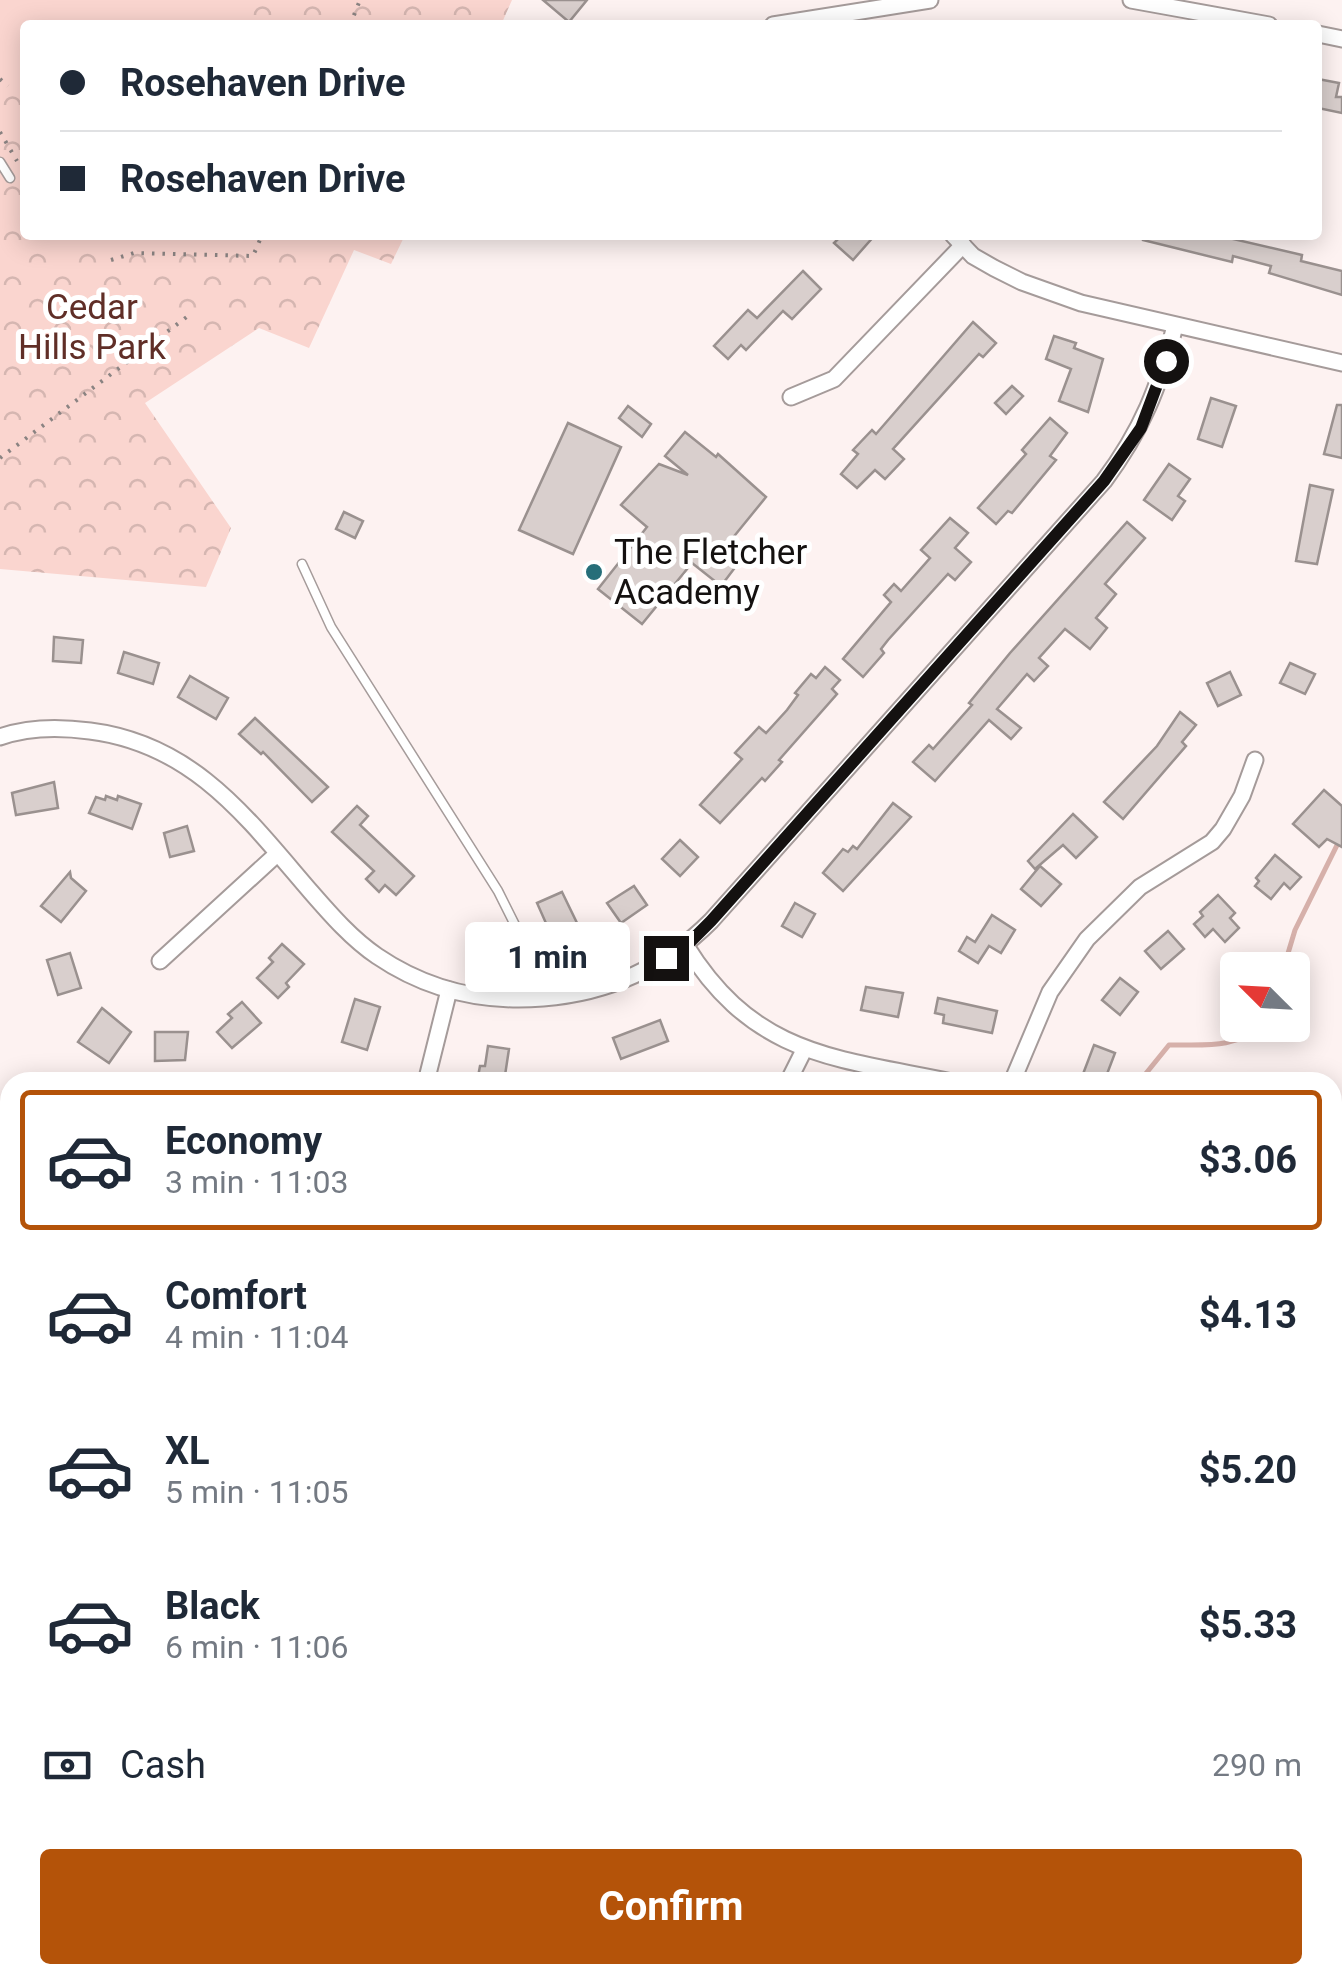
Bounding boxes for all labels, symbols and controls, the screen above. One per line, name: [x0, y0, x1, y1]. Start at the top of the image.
text: Rosehaven Drive: [120, 61, 406, 105]
text: Rosehaven Drive: [120, 157, 406, 201]
park label: Cedar Hills Park: [18, 287, 166, 368]
route start: [1144, 339, 1189, 384]
place label: The Fletcher Academy: [614, 532, 807, 613]
marker: The Fletcher Academy: [583, 561, 605, 583]
callout: 1 min: [466, 923, 631, 993]
route end: [644, 936, 689, 981]
text: 1 min: [507, 938, 588, 976]
north arrow: [1220, 952, 1310, 1042]
map controls: [1220, 952, 1310, 1042]
icon: car: [45, 1115, 135, 1205]
text: Economy: [165, 1119, 322, 1163]
text: $3.06: [1199, 1138, 1297, 1182]
text: 3 min · 11:03: [165, 1163, 348, 1201]
icon: car: [45, 1270, 135, 1360]
text: Comfort: [165, 1274, 307, 1318]
text: $4.13: [1199, 1293, 1297, 1337]
text: 4 min · 11:04: [165, 1318, 348, 1356]
icon: car: [45, 1425, 135, 1515]
text: XL: [165, 1429, 210, 1473]
text: $5.20: [1199, 1448, 1297, 1492]
text: 5 min · 11:05: [165, 1473, 348, 1511]
icon: car: [45, 1580, 135, 1670]
text: Black: [165, 1584, 260, 1628]
text: $5.33: [1199, 1603, 1297, 1647]
text: 6 min · 11:06: [165, 1628, 348, 1666]
icon: cash: [40, 1738, 95, 1793]
text: Cash: [120, 1743, 206, 1787]
text: 290 m: [1212, 1746, 1302, 1784]
button: Confirm: [40, 1849, 1302, 1964]

